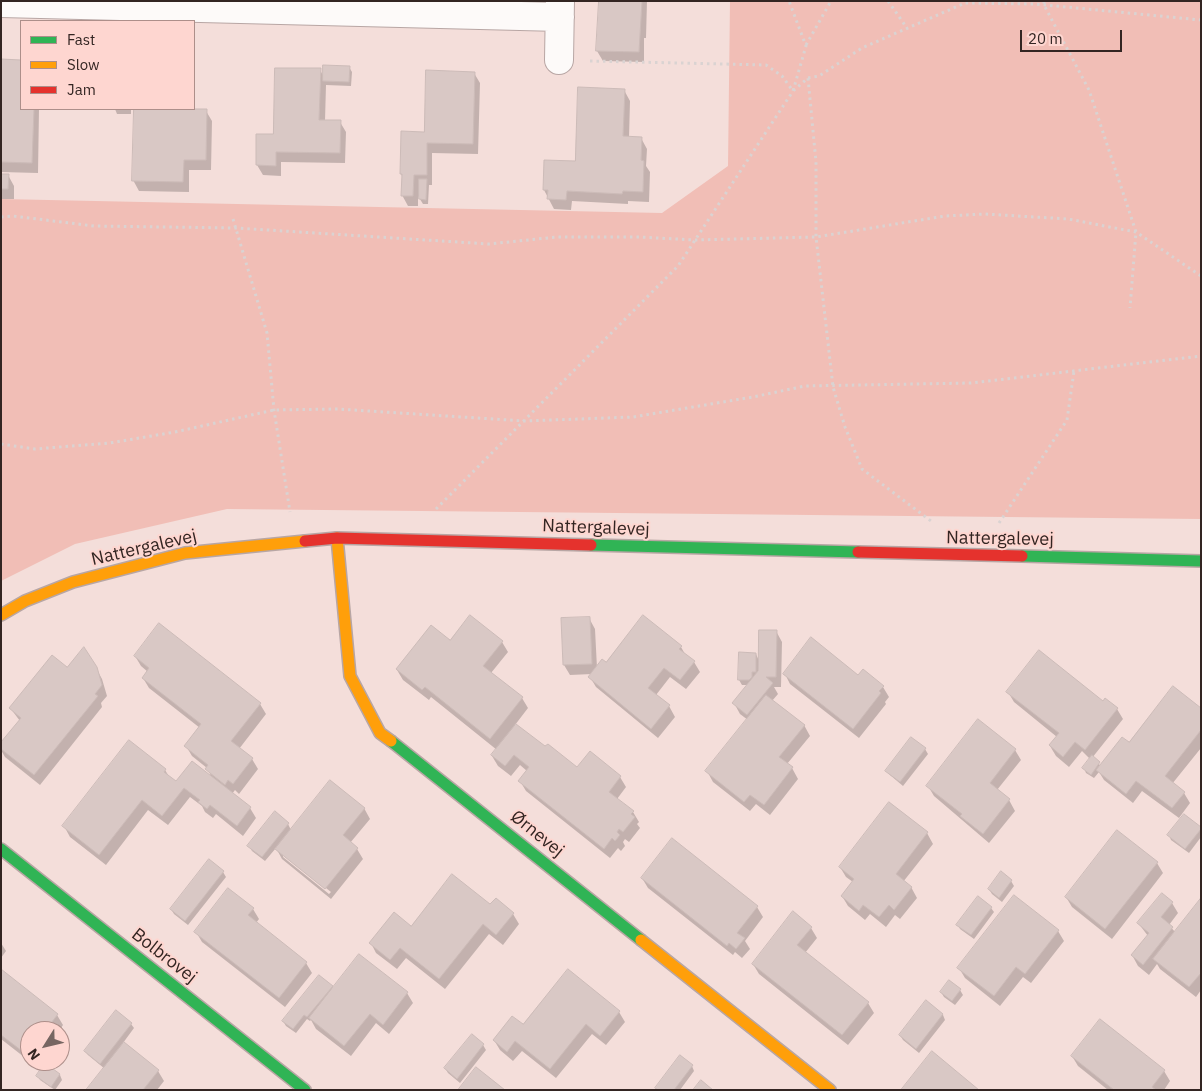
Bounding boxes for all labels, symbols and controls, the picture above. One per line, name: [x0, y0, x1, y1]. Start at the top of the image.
legend: [20, 20, 195, 110]
scale bar: [1022, 20, 1124, 52]
text: 20 m: [1028, 29, 1063, 48]
text: Fast: [67, 30, 95, 49]
text: Slow: [67, 55, 100, 74]
text: Jam: [67, 80, 96, 99]
street label: Nattergalevej: [542, 515, 650, 541]
street label: Nattergalevej: [89, 525, 199, 571]
street label: Nattergalevej: [946, 527, 1054, 551]
street label: Ørnevej: [506, 806, 568, 862]
street label: Bolbrovej: [127, 924, 201, 988]
north arrow: [20, 1021, 70, 1071]
text: N: [23, 1045, 44, 1064]

